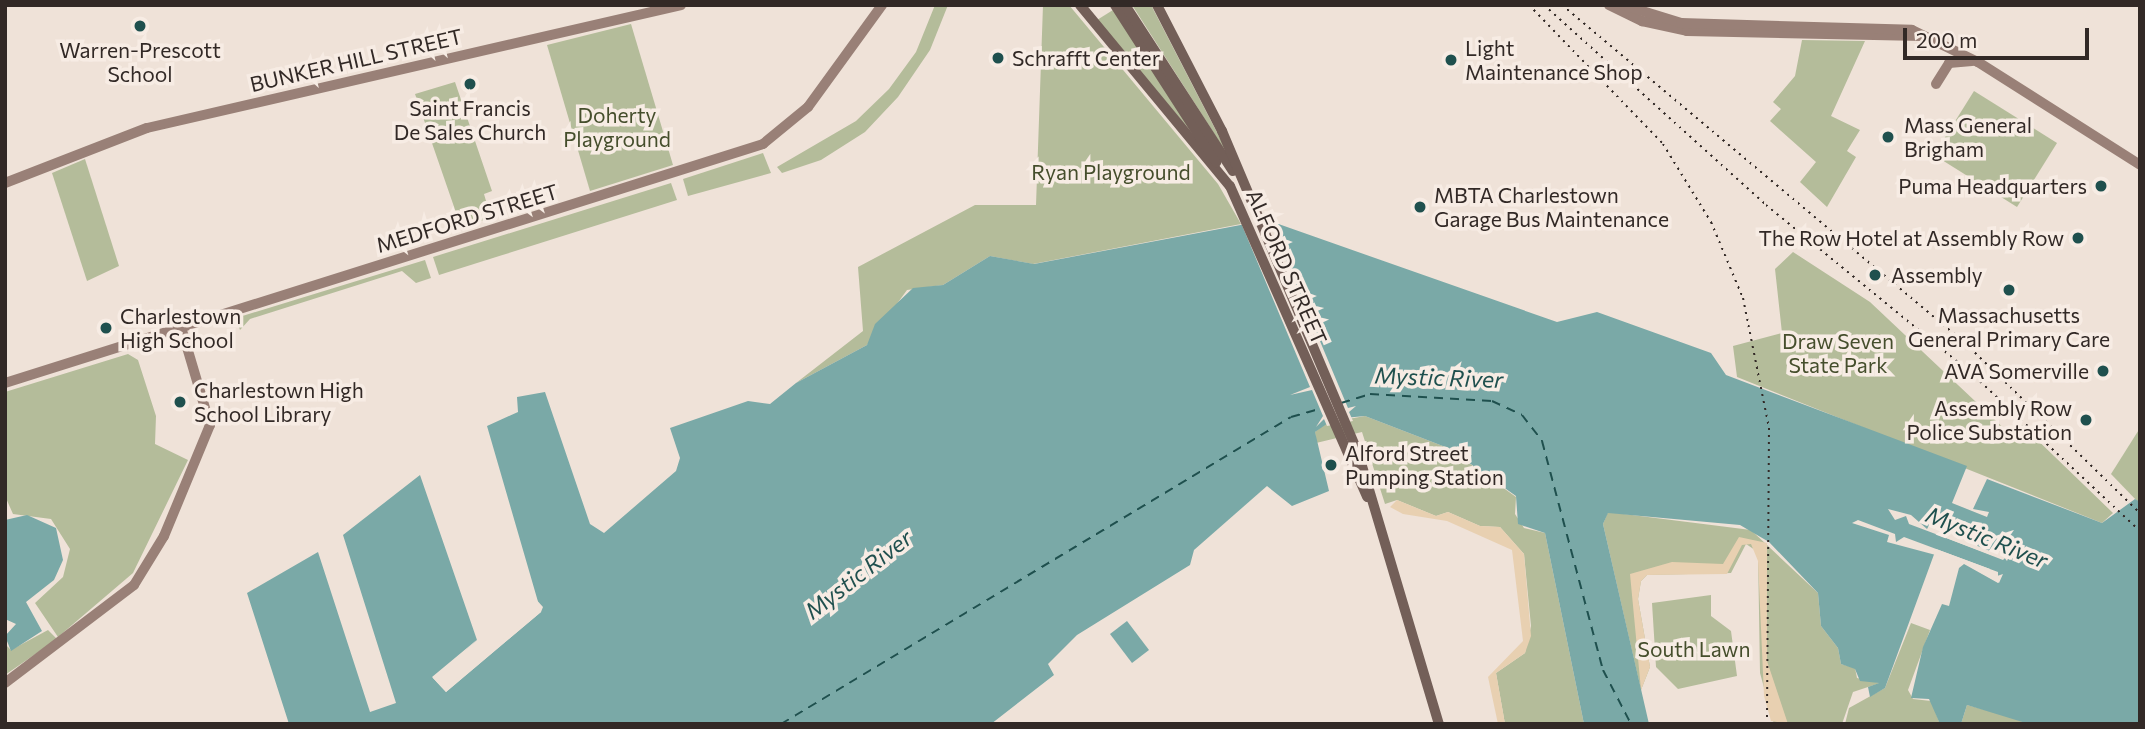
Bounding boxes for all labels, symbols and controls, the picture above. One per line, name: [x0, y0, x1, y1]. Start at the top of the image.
scale bar: [1907, 14, 2092, 58]
marker: Warren-Prescott School: [132, 18, 148, 34]
street label: BUNKER HILL STREET: [247, 23, 465, 97]
text: 200 m: [1916, 27, 1977, 52]
place label: Light Maintenance Shop: [1465, 35, 1643, 85]
place label: Warren-Prescott School: [59, 37, 221, 87]
place label: Schrafft Center: [1012, 45, 1160, 71]
marker: Schrafft Center: [990, 50, 1006, 66]
marker: Light Maintenance Shop: [1443, 52, 1459, 68]
marker: Saint Francis De Sales Church: [462, 76, 478, 92]
place label: Saint Francis De Sales Church: [394, 95, 546, 145]
park label: Doherty Playground: [563, 102, 671, 152]
place label: Mass General Brigham: [1904, 112, 2032, 162]
marker: Mass General Brigham: [1878, 127, 1898, 147]
park label: Ryan Playground: [1031, 159, 1191, 185]
place label: Puma Headquarters: [1898, 173, 2087, 199]
street label: MEDFORD STREET: [373, 178, 561, 258]
marker: Puma Headquarters: [2093, 178, 2109, 194]
place label: MBTA Charlestown Garage Bus Maintenance: [1434, 182, 1669, 232]
street label: ALFORD STREET: [1241, 185, 1333, 349]
marker: MBTA Charlestown Garage Bus Maintenance: [1412, 199, 1428, 215]
place label: The Row Hotel at Assembly Row: [1758, 225, 2064, 251]
marker: The Row Hotel at Assembly Row: [2070, 230, 2086, 246]
place label: Assembly: [1891, 262, 1983, 288]
marker: Assembly: [1865, 265, 1885, 285]
marker: Massachusetts General Primary Care: [1999, 280, 2019, 300]
place label: Massachusetts General Primary Care: [1908, 302, 2110, 352]
place label: Charlestown High School: [120, 303, 241, 353]
marker: Charlestown High School: [98, 320, 114, 336]
park label: Draw Seven State Park: [1782, 328, 1894, 378]
place label: AVA Somerville: [1944, 358, 2089, 384]
water label: Mystic River: [1374, 361, 1504, 393]
marker: AVA Somerville: [2095, 363, 2111, 379]
place label: Charlestown High School Library: [194, 377, 364, 427]
marker: Charlestown High School Library: [172, 394, 188, 410]
place label: Assembly Row Police Substation: [1906, 395, 2072, 445]
marker: Assembly Row Police Substation: [2078, 412, 2094, 428]
place label: Alford Street Pumping Station: [1345, 440, 1504, 490]
marker: Alford Street Pumping Station: [1323, 457, 1339, 473]
water label: Mystic River: [1922, 500, 2052, 574]
water label: Mystic River: [799, 523, 917, 625]
park label: South Lawn: [1638, 636, 1750, 662]

